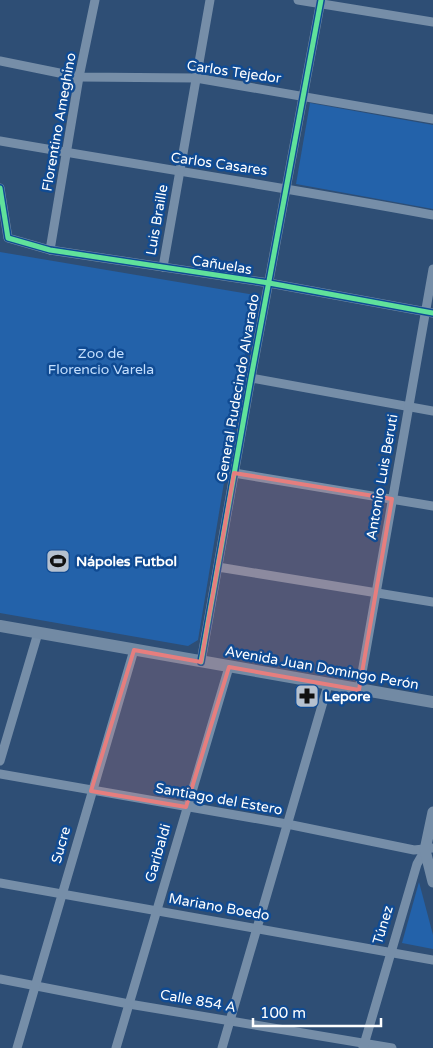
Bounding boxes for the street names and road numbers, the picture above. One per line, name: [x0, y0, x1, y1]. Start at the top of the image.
street label: Florentino Ameghino: [38, 51, 80, 193]
street label: Carlos Tejedor: [186, 57, 283, 87]
street label: Carlos Casares: [170, 149, 269, 179]
street label: Luis Braille: [142, 183, 172, 257]
street label: Cañuelas: [191, 252, 254, 278]
street label: General Rudecindo Alvarado: [213, 293, 263, 483]
street label: Antonio Luis Beruti: [363, 413, 401, 541]
street label: Avenida Juan Domingo Perón: [224, 643, 420, 693]
street label: Santiago del Estero: [154, 779, 284, 819]
street label: Garibaldi: [142, 822, 174, 884]
street label: Sucre: [48, 825, 74, 865]
street label: Mariano Boedo: [167, 890, 271, 924]
street label: Túnez: [369, 904, 397, 946]
street label: Calle 854 A: [159, 986, 237, 1016]

